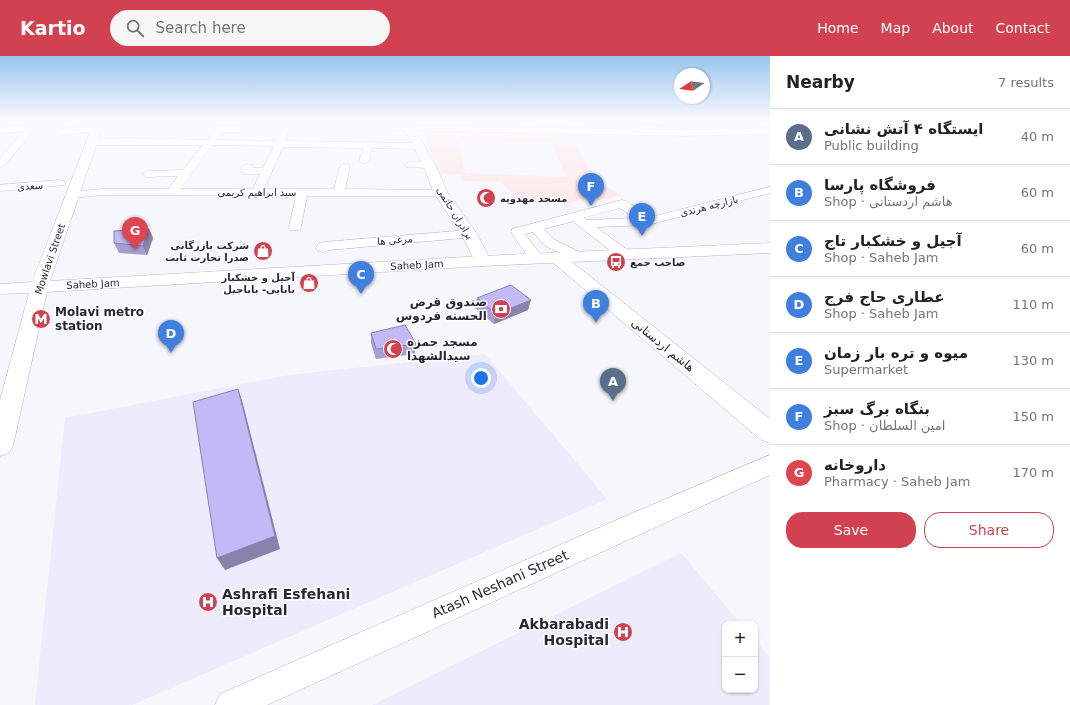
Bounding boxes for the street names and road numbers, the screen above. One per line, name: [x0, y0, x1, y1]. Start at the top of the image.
street label: سعدی: [17, 180, 43, 192]
street label: برادران حاتمی: [434, 185, 476, 241]
street label: سید ابراهیم کریمی: [218, 187, 296, 199]
street label: بازارچه هرندی: [679, 193, 739, 219]
street label: Mowlavi Street: [33, 222, 67, 296]
street label: مرغی ها: [377, 233, 413, 247]
street label: Saheb Jam: [390, 258, 444, 272]
street label: Saheb Jam: [66, 277, 120, 291]
street label: هاشم اردستانی: [628, 315, 697, 375]
street label: Atash Neshani Street: [429, 546, 571, 621]

